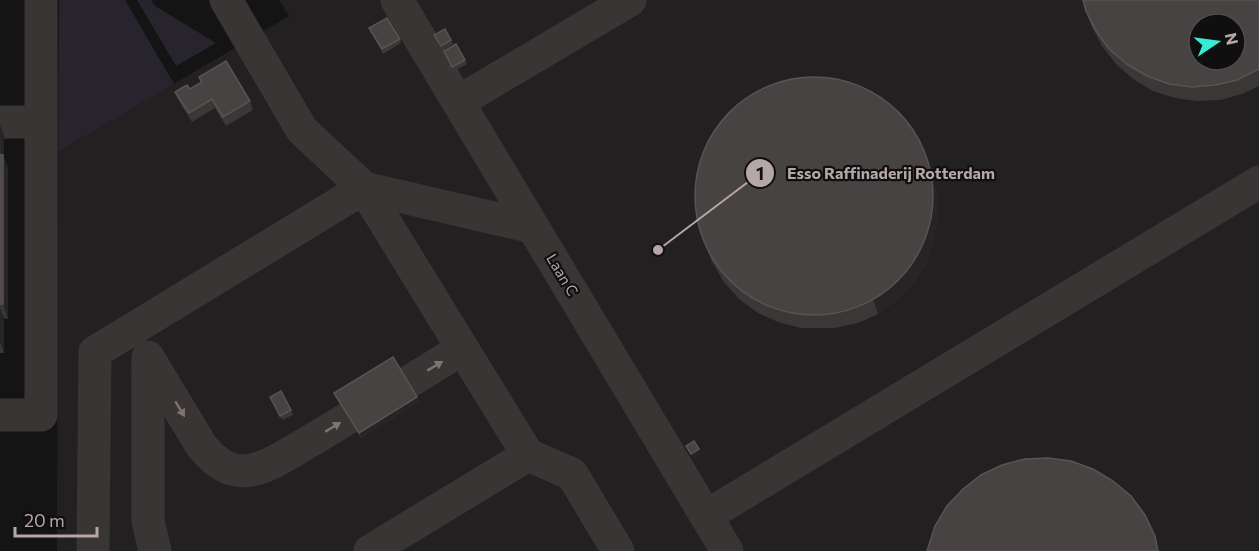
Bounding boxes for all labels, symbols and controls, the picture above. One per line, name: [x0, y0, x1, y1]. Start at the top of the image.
north arrow: [1187, 12, 1247, 72]
text: N: [1221, 31, 1243, 46]
callout: Esso Rafﬁnaderij Rotterdam: [745, 156, 1007, 190]
text: 1: [756, 162, 764, 184]
text: Esso Rafﬁnaderij Rotterdam: [787, 163, 995, 182]
street label: Laan C: [543, 250, 582, 299]
one-way arrow: [427, 360, 443, 371]
one-way arrow: [174, 401, 185, 417]
one-way arrow: [325, 422, 341, 433]
scale bar: [15, 500, 98, 538]
text: 20 m: [24, 509, 65, 531]

